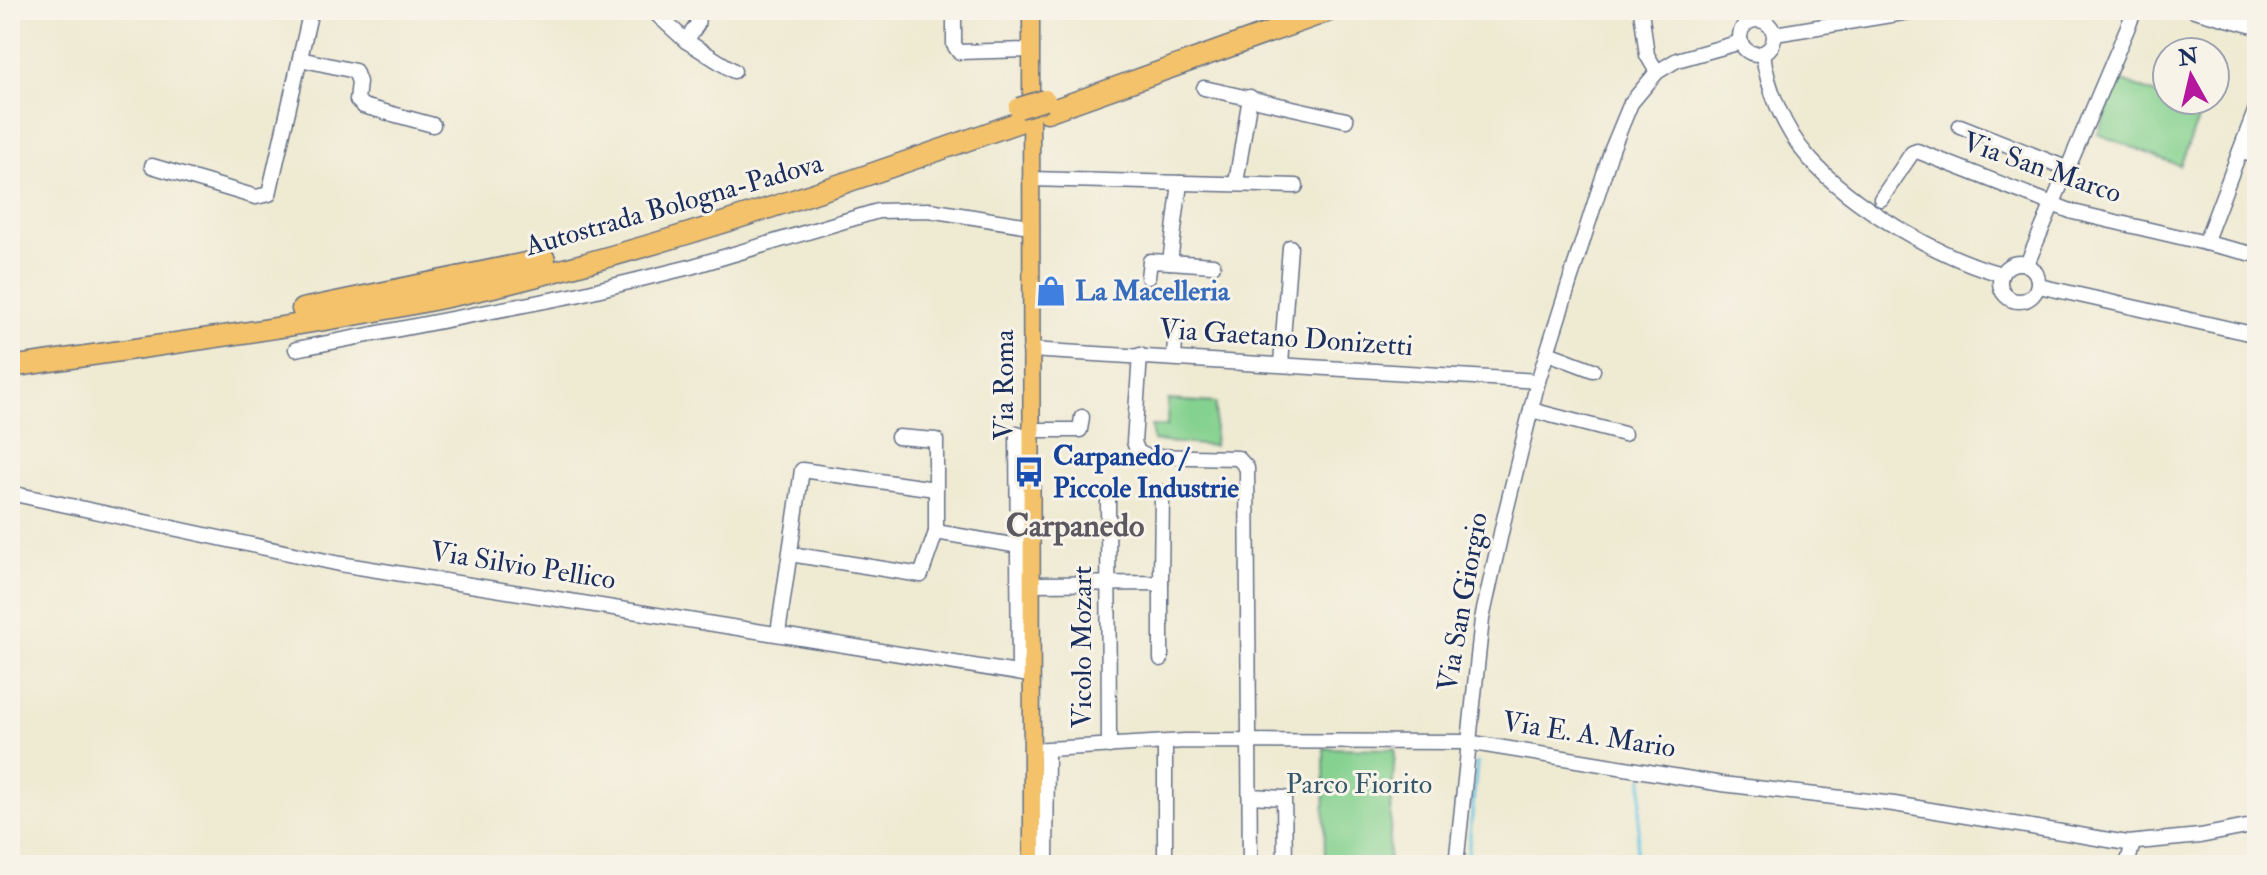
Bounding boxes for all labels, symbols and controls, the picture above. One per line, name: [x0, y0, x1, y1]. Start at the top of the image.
north arrow: [2151, 36, 2231, 116]
text: N: [2176, 42, 2200, 73]
street label: Via San Marco: [1958, 125, 2126, 211]
street label: Autostrada Bologna-Padova: [520, 146, 827, 265]
shop icon: La Macelleria: [1034, 274, 1068, 308]
place label: La Macelleria: [1075, 274, 1231, 309]
street label: Via Gaetano Donizetti: [1158, 312, 1414, 364]
street label: Via Roma: [987, 329, 1022, 441]
place label: Carpanedo / Piccole Industrie: [1053, 439, 1239, 506]
bus stop icon: Carpanedo / Piccole Industrie: [1012, 455, 1046, 489]
district label: Carpanedo: [1006, 506, 1144, 546]
street label: Via San Giorgio: [1430, 510, 1496, 694]
street label: Via Silvio Pellico: [428, 534, 618, 598]
street label: Vicolo Mozart: [1065, 566, 1100, 728]
street label: Via E. A. Mario: [1500, 704, 1678, 766]
park label: Parco Fiorito: [1286, 767, 1432, 802]

